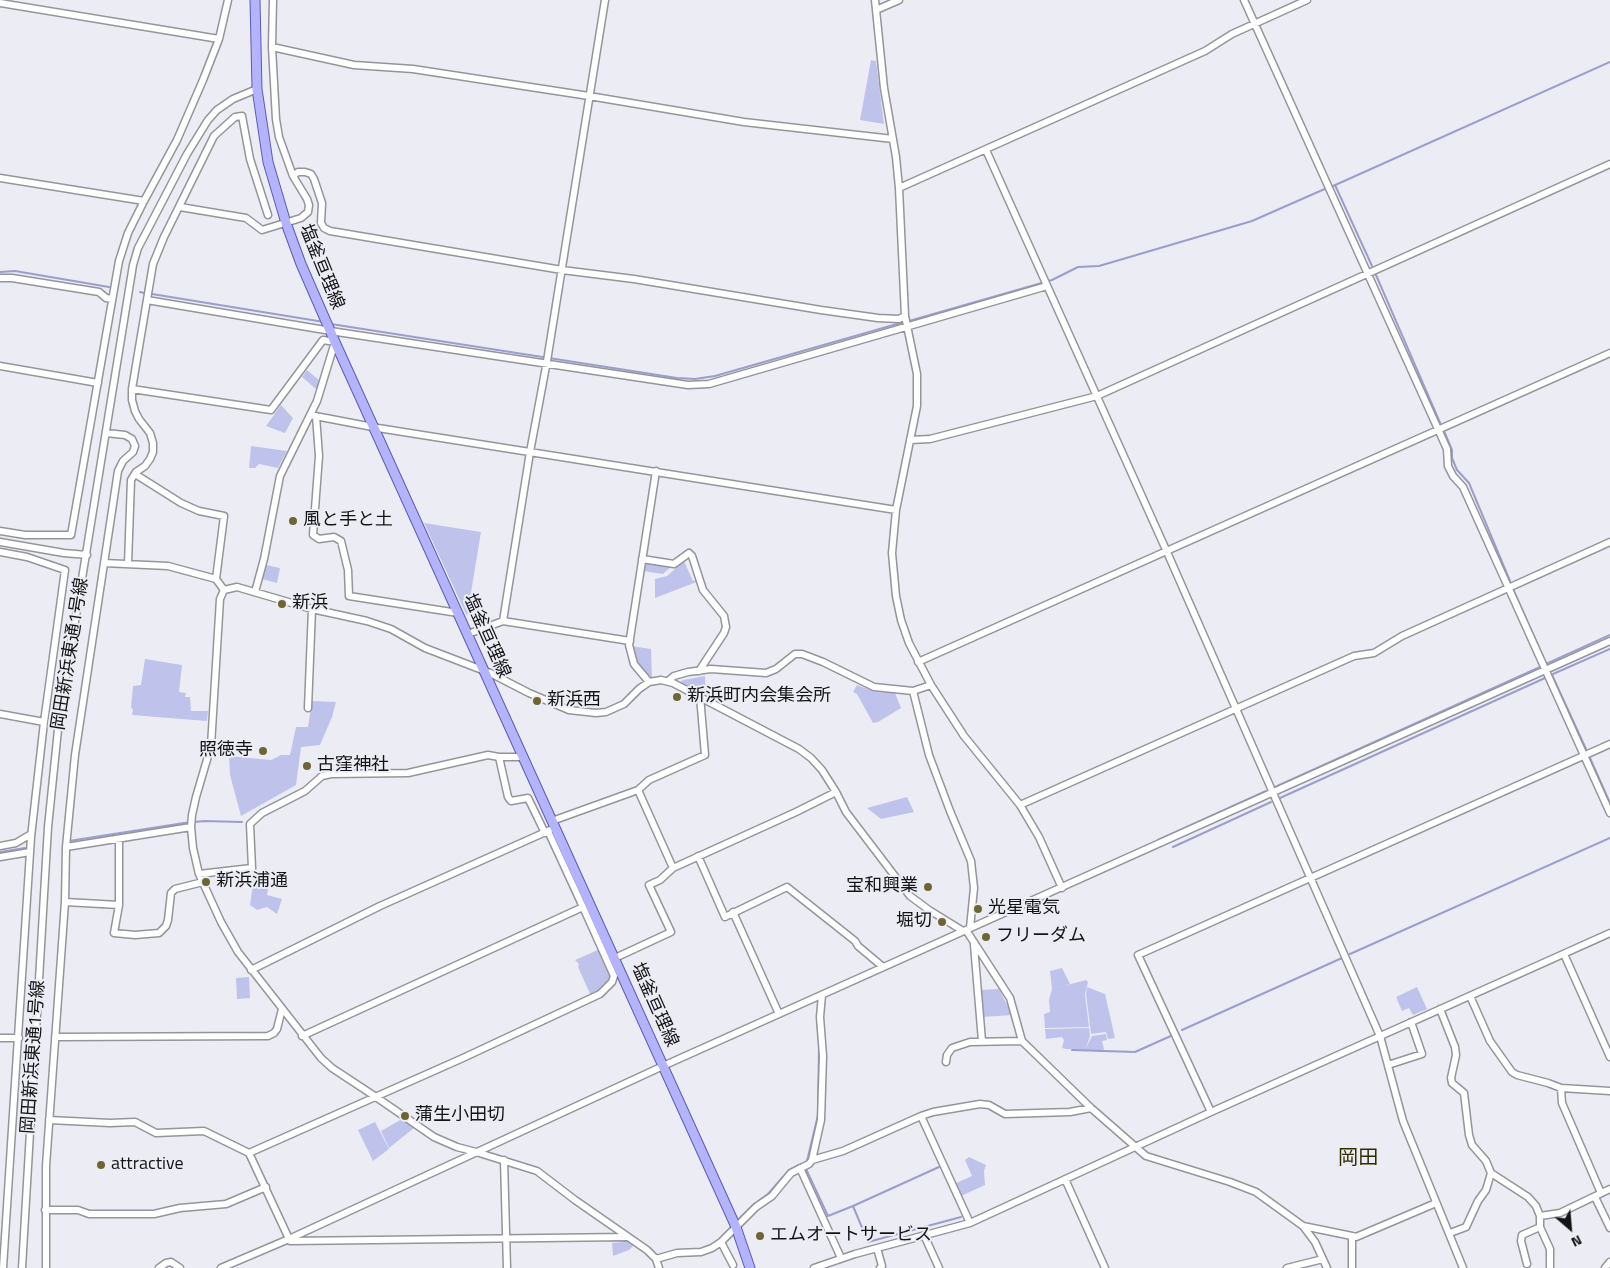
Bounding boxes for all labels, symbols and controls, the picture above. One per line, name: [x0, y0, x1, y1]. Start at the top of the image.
street label: 塩釜亘理線: [294, 221, 348, 313]
place label: 風と手と土: [303, 510, 393, 532]
marker: 風と手と土: [287, 515, 299, 527]
street label: 岡田新浜東通1号線: [48, 576, 94, 732]
street label: 塩釜亘理線: [458, 590, 514, 682]
place label: 新浜: [292, 593, 328, 615]
marker: 新浜: [276, 598, 288, 610]
place label: 新浜町内会集会所: [687, 686, 831, 708]
place label: 新浜西: [547, 690, 601, 712]
marker: 新浜町内会集会所: [671, 691, 683, 703]
marker: 新浜西: [531, 695, 543, 707]
place label: 照徳寺: [199, 740, 253, 762]
marker: 照徳寺: [257, 745, 269, 757]
place label: 古窪神社: [317, 755, 389, 777]
marker: 古窪神社: [301, 760, 313, 772]
place label: 新浜浦通: [216, 871, 288, 893]
marker: 新浜浦通: [200, 876, 212, 888]
place label: 宝和興業: [846, 876, 918, 898]
marker: 宝和興業: [922, 881, 934, 893]
place label: 光星電気: [988, 898, 1060, 920]
marker: 光星電気: [972, 903, 984, 915]
place label: 堀切: [896, 911, 932, 933]
marker: 堀切: [936, 916, 948, 928]
place label: フリーダム: [996, 926, 1086, 948]
marker: フリーダム: [980, 931, 992, 943]
street label: 塩釜亘理線: [626, 959, 682, 1051]
street label: 岡田新浜東通1号線: [18, 979, 50, 1135]
place label: 蒲生小田切: [415, 1105, 505, 1127]
marker: 蒲生小田切: [399, 1110, 411, 1122]
district label: 岡田: [1338, 1147, 1378, 1171]
place label: attractive: [111, 1154, 184, 1176]
marker: attractive: [95, 1159, 107, 1171]
north arrow: [1545, 1203, 1595, 1253]
place label: エムオートサービス: [770, 1225, 932, 1247]
marker: エムオートサービス: [754, 1230, 766, 1242]
text: N: [1568, 1230, 1586, 1253]

